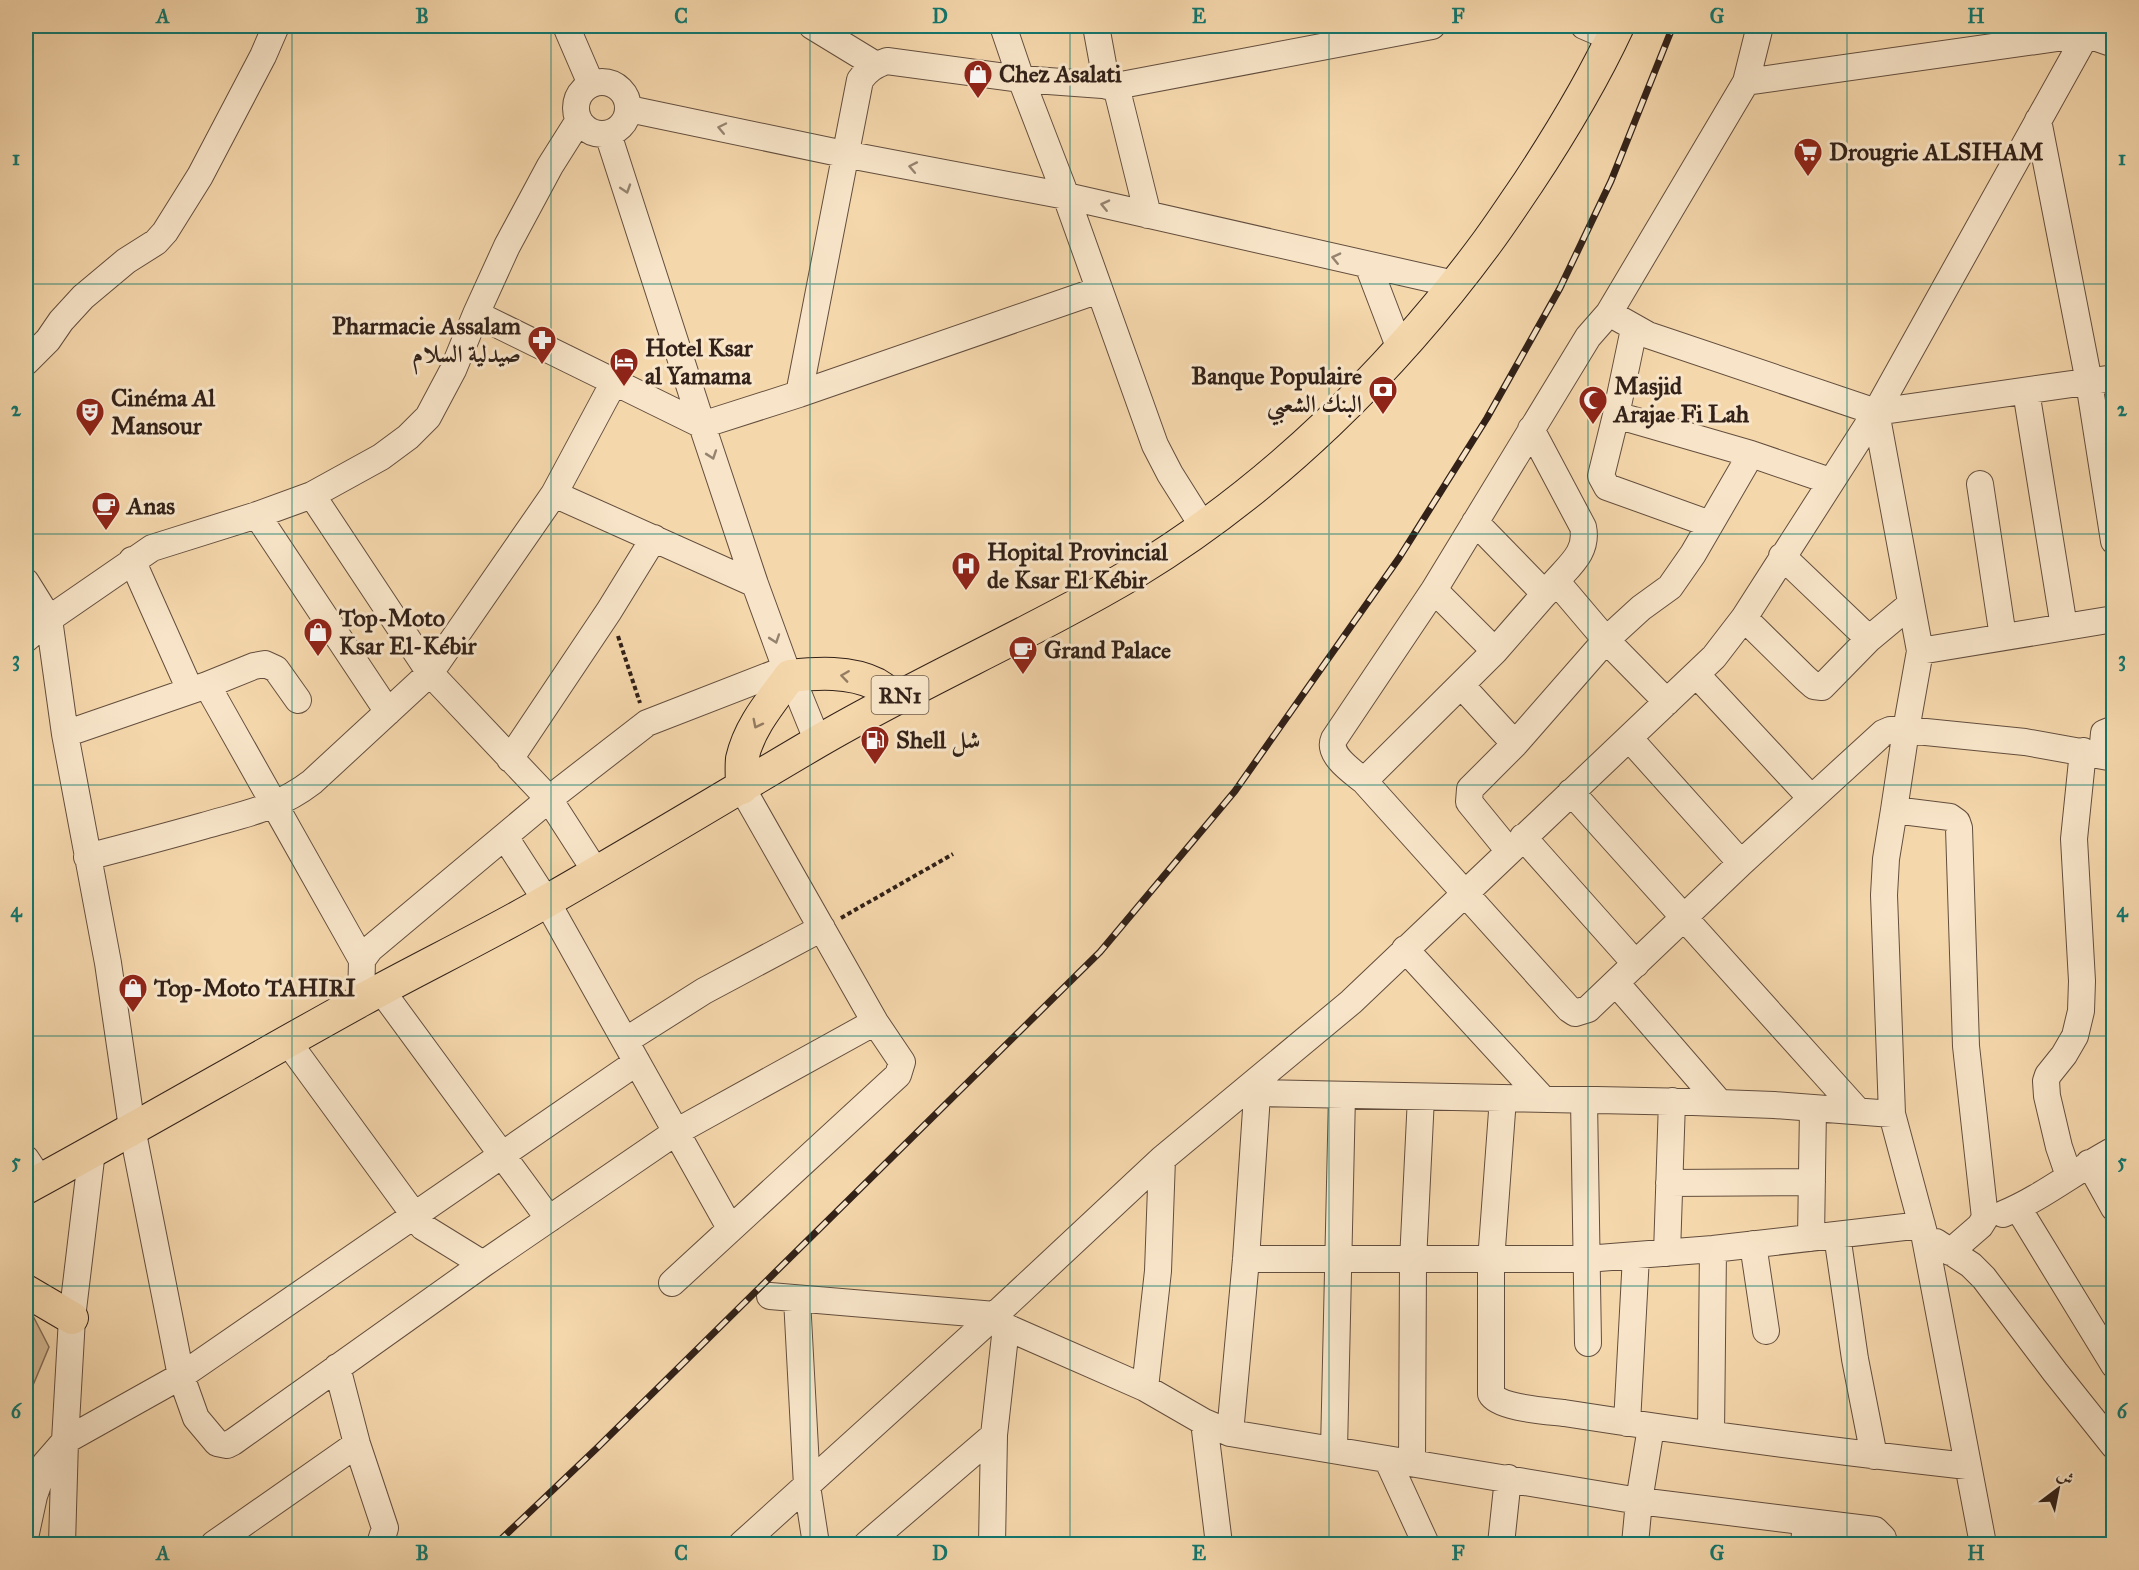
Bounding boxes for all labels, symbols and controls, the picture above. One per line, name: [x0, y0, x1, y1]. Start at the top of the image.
text: A: [154, 4, 170, 28]
text: B: [415, 4, 429, 28]
text: C: [674, 4, 688, 28]
text: D: [932, 4, 948, 28]
text: E: [1192, 4, 1207, 28]
text: F: [1451, 4, 1465, 28]
text: G: [1710, 4, 1725, 28]
text: H: [1967, 4, 1985, 28]
shop icon: Chez Asalati: [962, 58, 994, 100]
place label: Chez Asalati: [999, 59, 1122, 89]
one-way arrow: [717, 122, 727, 135]
supermarket icon: Drougrie ALSIHAM: [1792, 136, 1824, 178]
place label: Drougrie ALSIHAM: [1829, 137, 2044, 167]
text: 1: [12, 146, 20, 170]
text: 1: [2118, 146, 2126, 170]
one-way arrow: [909, 161, 919, 174]
one-way arrow: [619, 183, 631, 194]
one-way arrow: [1100, 199, 1110, 212]
one-way arrow: [1331, 252, 1341, 265]
place label: Pharmacie Assalam صيدلية السلام: [332, 311, 522, 375]
pharmacy icon: Pharmacie Assalam صيدلية السلام: [526, 324, 558, 366]
place label: Hotel Ksar al Yamama: [645, 333, 754, 391]
hotel icon: Hotel Ksar al Yamama: [608, 346, 640, 388]
place label: Banque Populaire البنك الشعبي: [1191, 361, 1362, 426]
place label: Masjid Arajae Fi Lah: [1612, 371, 1750, 429]
bank icon: Banque Populaire البنك الشعبي: [1367, 374, 1399, 416]
place label: Cinéma Al Mansour: [111, 383, 216, 441]
mosque icon: Masjid Arajae Fi Lah: [1577, 384, 1609, 426]
theatre icon: Cinéma Al Mansour: [74, 396, 106, 438]
text: 2: [11, 397, 22, 421]
text: 2: [2117, 397, 2128, 421]
one-way arrow: [704, 449, 717, 460]
cafe icon: Anas: [90, 490, 122, 532]
place label: Anas: [125, 491, 175, 521]
place label: Hopital Provincial de Ksar El Kébir: [987, 537, 1168, 595]
hospital icon: Hopital Provincial de Ksar El Kébir: [950, 550, 982, 592]
place label: Top-Moto Ksar El-Kébir: [338, 603, 478, 661]
shop icon: Top-Moto Ksar El-Kébir: [302, 616, 334, 658]
one-way arrow: [767, 633, 780, 644]
cafe icon: Grand Palace: [1007, 634, 1039, 676]
place label: Grand Palace: [1044, 635, 1171, 665]
text: 3: [12, 647, 20, 672]
text: 3: [2118, 647, 2126, 672]
one-way arrow: [841, 670, 850, 683]
road number: RN1: [872, 676, 928, 714]
one-way arrow: [753, 718, 764, 728]
fuel station icon: Shell شل: [859, 724, 891, 766]
place label: Shell شل: [896, 725, 980, 757]
text: 4: [10, 898, 22, 923]
text: 4: [2116, 898, 2128, 923]
shop icon: Top-Moto TAHIRI: [117, 972, 149, 1014]
place label: Top-Moto TAHIRI: [153, 973, 356, 1003]
text: 5: [11, 1149, 21, 1173]
text: 5: [2117, 1149, 2127, 1173]
text: 6: [11, 1399, 23, 1423]
text: 6: [2117, 1399, 2129, 1423]
north arrow: [2028, 1459, 2088, 1519]
text: ش: [2054, 1464, 2077, 1489]
text: A: [154, 1541, 170, 1565]
text: B: [415, 1541, 429, 1565]
text: C: [674, 1541, 688, 1565]
text: D: [932, 1541, 948, 1565]
text: E: [1192, 1541, 1207, 1565]
text: F: [1451, 1541, 1465, 1565]
text: G: [1710, 1541, 1725, 1565]
text: H: [1967, 1541, 1985, 1565]

